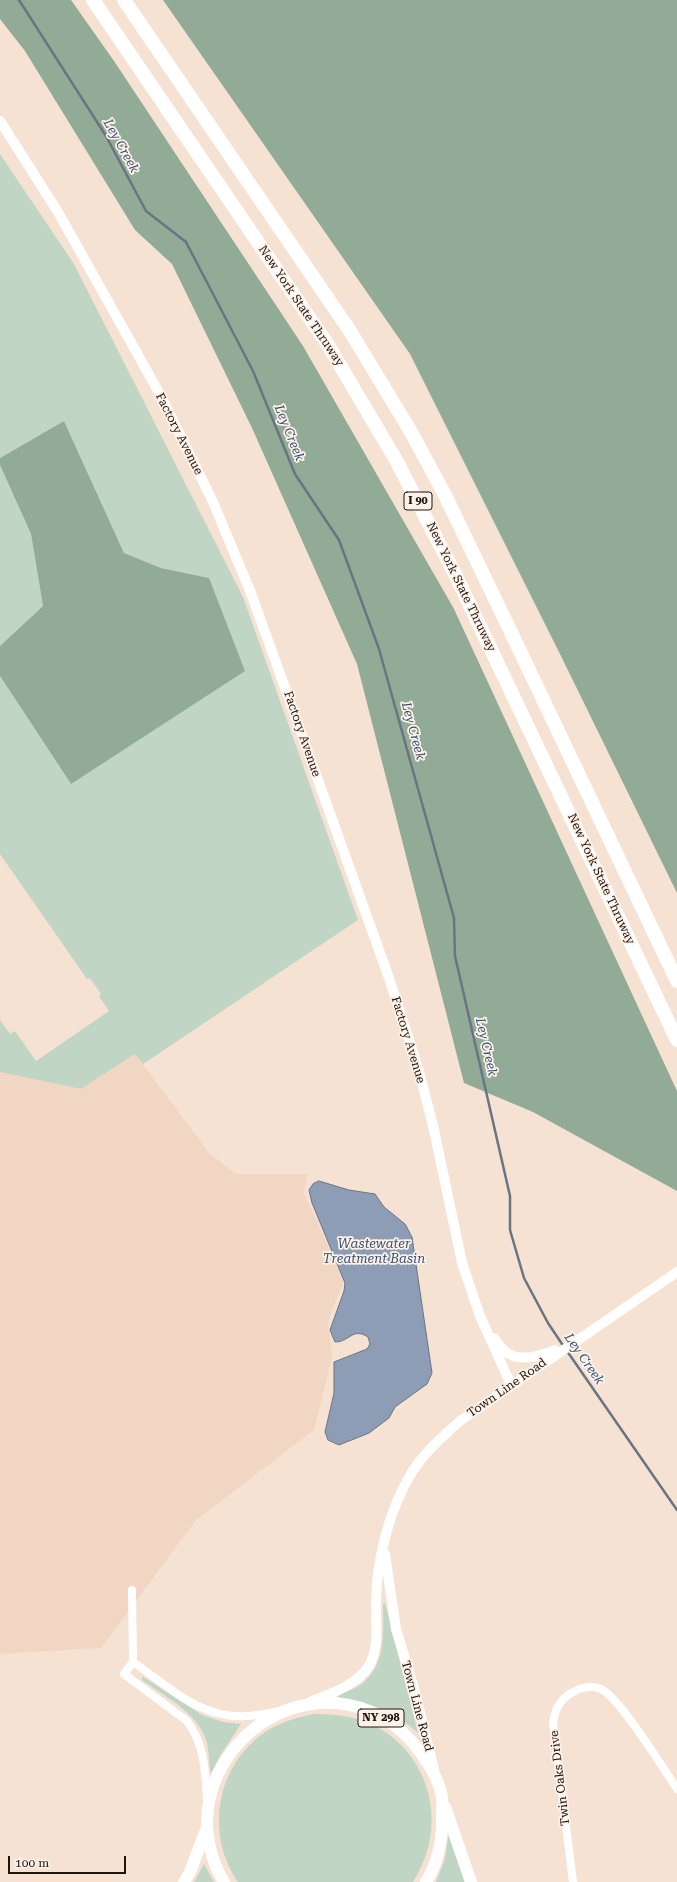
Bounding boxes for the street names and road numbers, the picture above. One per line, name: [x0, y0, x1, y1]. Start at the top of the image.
street label: New York State Thruway: [255, 243, 347, 369]
street label: Factory Avenue: [152, 391, 206, 477]
road number: I 90: [404, 492, 432, 510]
street label: New York State Thruway: [423, 520, 499, 654]
street label: Factory Avenue: [281, 689, 323, 779]
street label: New York State Thruway: [564, 811, 638, 947]
street label: Factory Avenue: [388, 995, 428, 1085]
street label: Town Line Road: [465, 1355, 549, 1421]
street label: Town Line Road: [398, 1659, 436, 1753]
road number: NY 298: [358, 1709, 404, 1727]
street label: Twin Oaks Drive: [547, 1729, 573, 1827]

